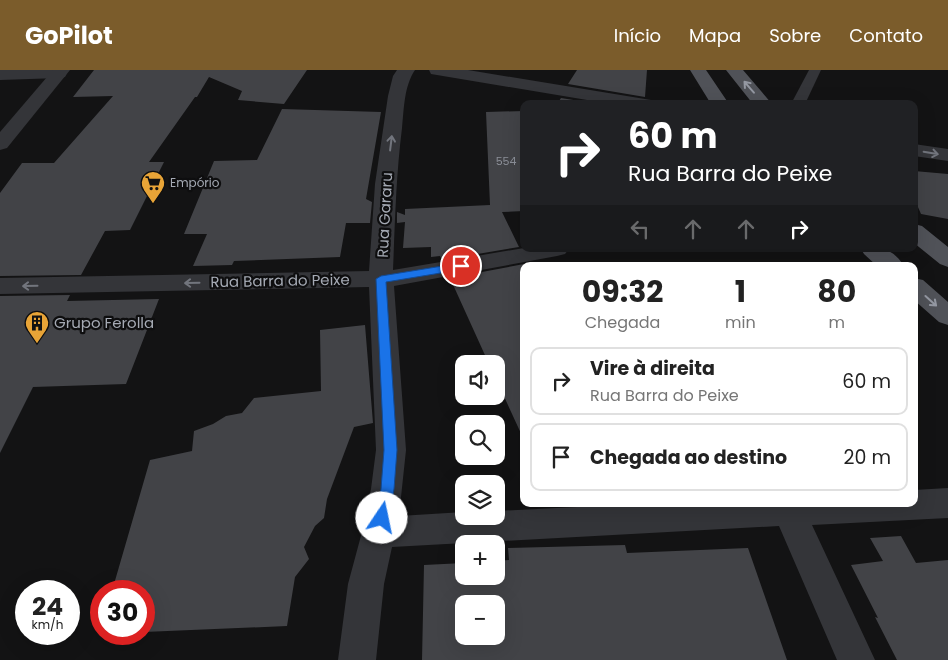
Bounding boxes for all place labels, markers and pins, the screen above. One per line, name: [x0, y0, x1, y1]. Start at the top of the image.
supermarket icon: Empório: [140, 170, 166, 204]
place label: Empório: [170, 174, 220, 191]
pin: [440, 245, 482, 287]
building icon: Grupo Ferolla: [24, 310, 50, 344]
place label: Grupo Ferolla: [54, 312, 154, 333]

